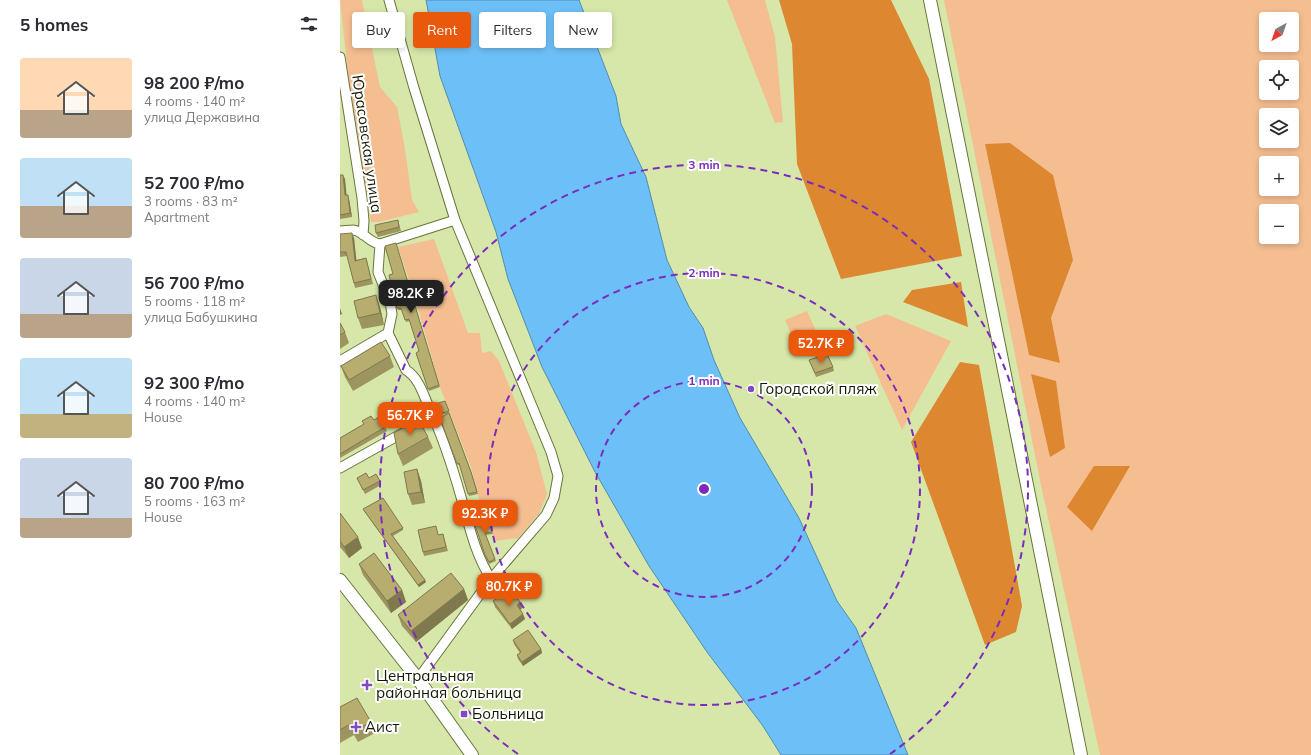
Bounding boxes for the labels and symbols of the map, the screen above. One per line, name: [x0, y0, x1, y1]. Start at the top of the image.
north arrow: [1259, 12, 1299, 52]
street label: Юрасовская улица: [348, 74, 387, 214]
text: 3 min: [688, 157, 720, 172]
text: 2 min: [688, 265, 720, 280]
pin: 98.2K ₽: [374, 280, 448, 314]
pin: 52.7K ₽: [784, 330, 858, 364]
text: 1 min: [688, 373, 720, 388]
place label: Городской пляж: [759, 379, 877, 398]
marker: Городской пляж: [746, 384, 756, 394]
pin: 56.7K ₽: [373, 402, 447, 436]
centre of rings: [697, 482, 711, 496]
pin: 92.3K ₽: [448, 500, 522, 534]
pin: 80.7K ₽: [472, 573, 546, 607]
place label: Центральная районная больница: [376, 666, 522, 702]
marker: Центральная районная больница: [361, 679, 373, 691]
place label: Больница: [472, 704, 544, 723]
marker: Больница: [459, 709, 469, 719]
place label: Аист: [365, 717, 400, 736]
marker: Аист: [350, 721, 362, 733]

